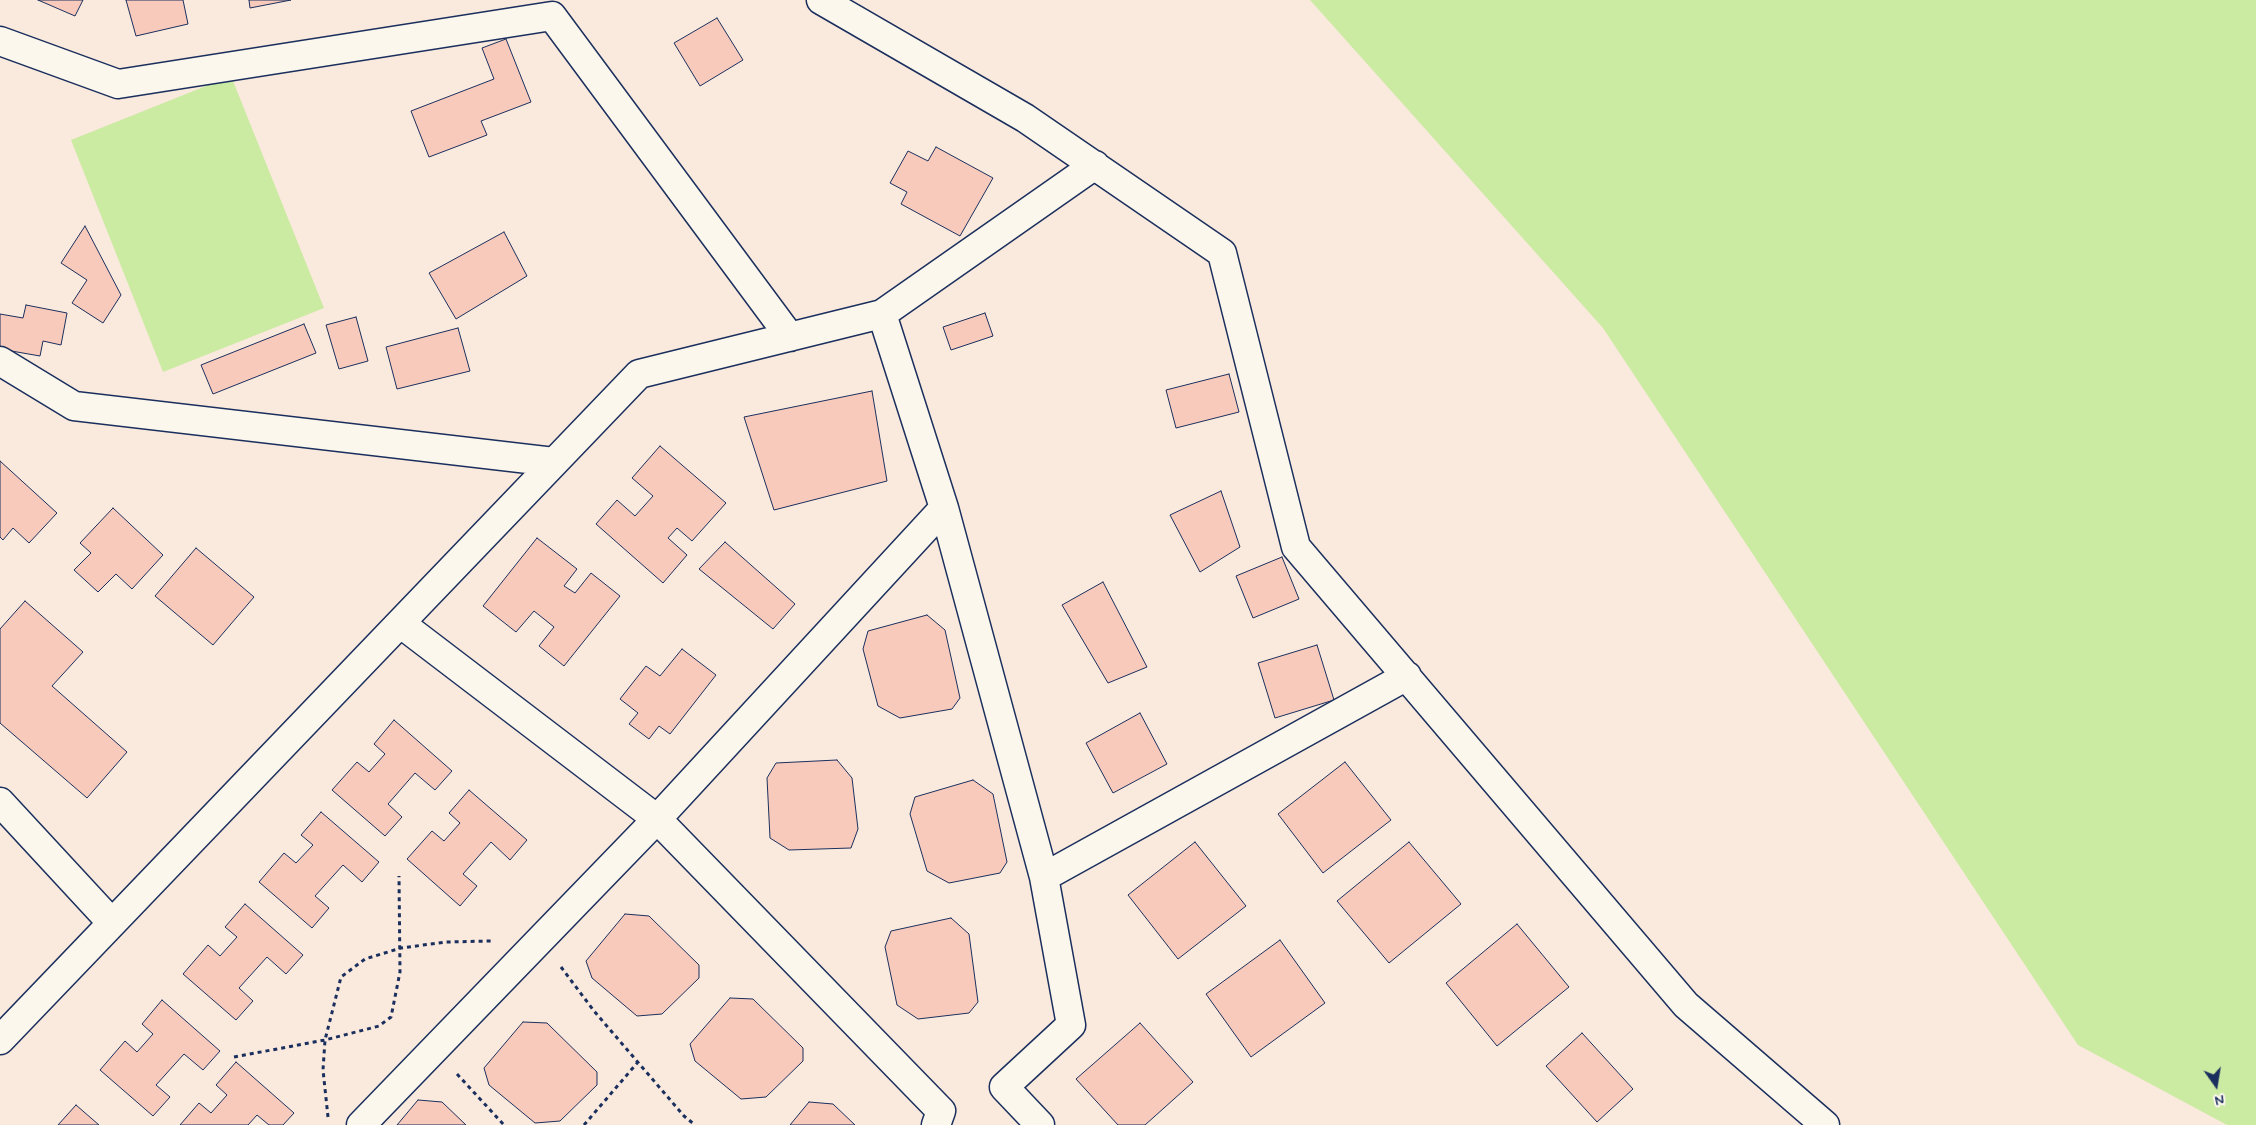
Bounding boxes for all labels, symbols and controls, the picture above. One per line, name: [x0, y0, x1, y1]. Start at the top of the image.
north arrow: [2191, 1060, 2241, 1110]
text: N: [2213, 1090, 2226, 1109]

